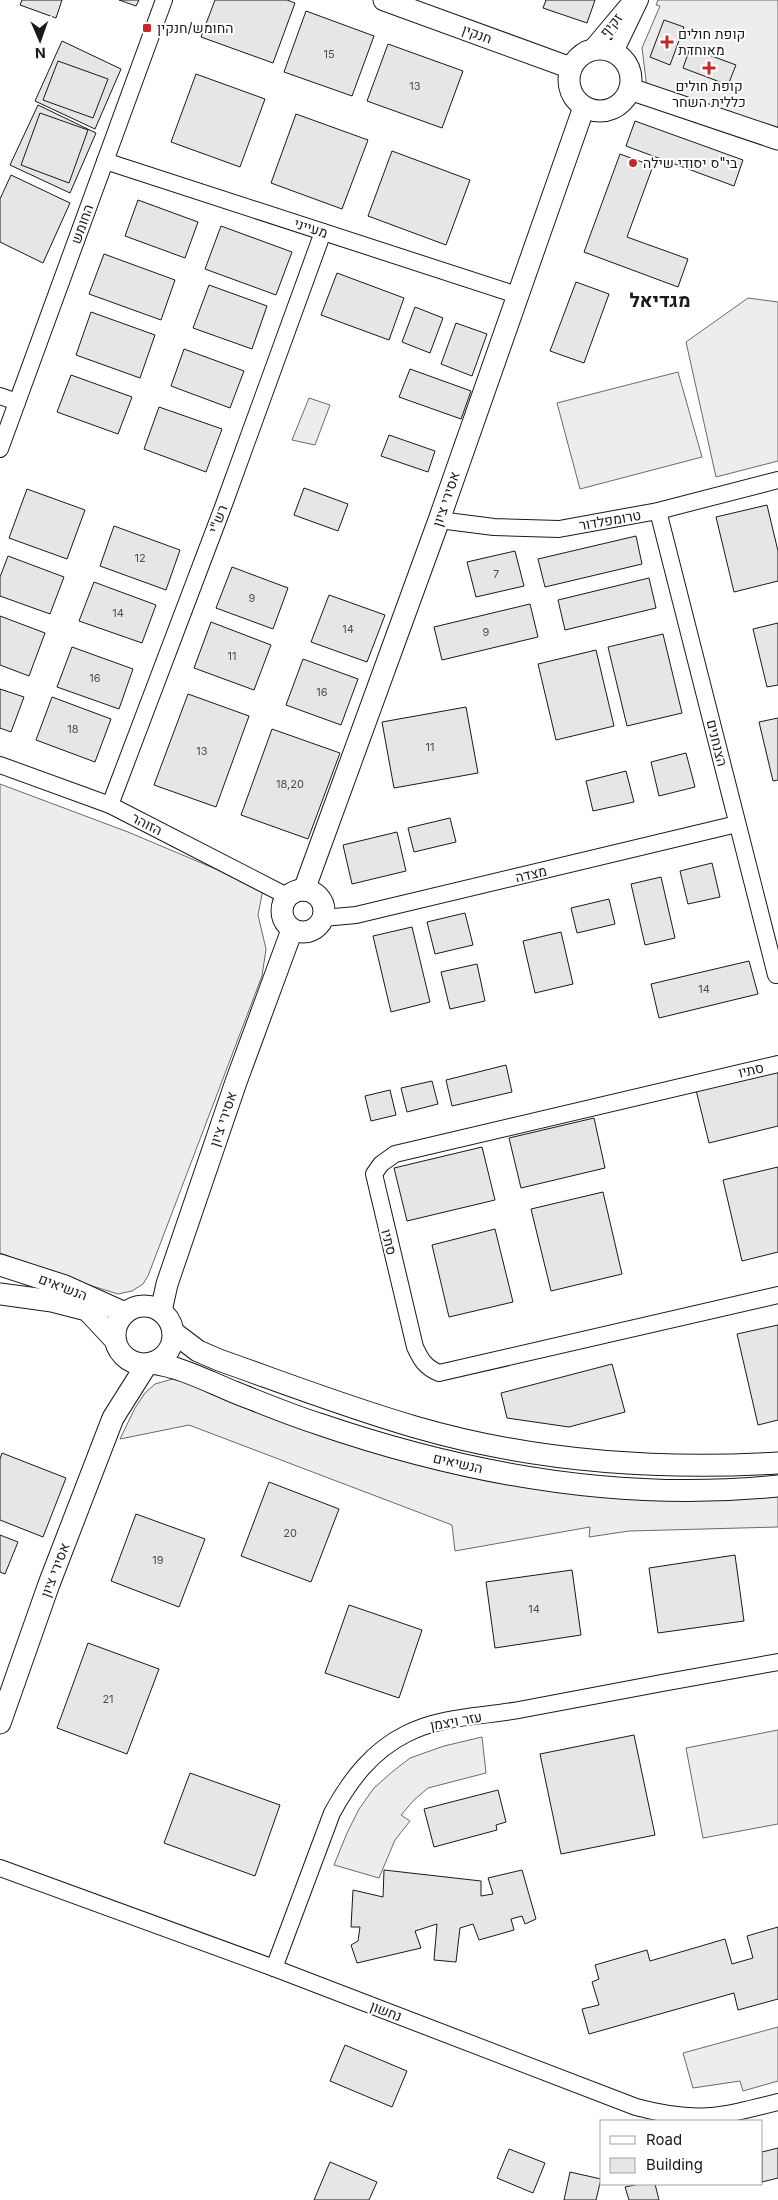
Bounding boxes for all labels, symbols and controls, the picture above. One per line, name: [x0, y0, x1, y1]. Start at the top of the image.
street label: זקיף: [596, 9, 626, 40]
north arrow: [15, 15, 65, 65]
place label: החומש/חנקין: [157, 19, 233, 36]
street label: חנקין: [460, 20, 494, 47]
marker: החומש/חנקין: [141, 22, 153, 34]
place label: קופת חולים מאוחדת: [678, 25, 745, 58]
marker: קופת חולים מאוחדת: [660, 35, 674, 49]
text: N: [35, 45, 46, 62]
house number: 15: [323, 47, 335, 61]
marker: קופת חולים כללית השחר: [702, 61, 716, 75]
place label: קופת חולים כללית השחר: [672, 77, 746, 110]
house number: 13: [409, 79, 421, 93]
place label: בי"ס יסודי שילה: [643, 154, 738, 171]
marker: בי"ס יסודי שילה: [627, 157, 639, 169]
street label: החומש: [67, 202, 97, 246]
street label: מעייני: [292, 214, 330, 241]
district label: מגדיאל: [629, 289, 691, 312]
street label: אסירי ציון: [428, 469, 463, 529]
street label: רש"י: [204, 502, 231, 535]
street label: טרומפלדור: [578, 506, 642, 533]
house number: 12: [134, 551, 146, 565]
house number: 7: [493, 567, 499, 581]
house number: 9: [249, 591, 256, 605]
house number: 14: [112, 606, 124, 620]
house number: 14: [342, 622, 354, 636]
house number: 9: [483, 625, 490, 639]
house number: 11: [228, 649, 236, 663]
house number: 16: [89, 671, 101, 685]
house number: 16: [316, 685, 328, 699]
street label: הצנחנים: [703, 718, 731, 768]
house number: 18: [67, 722, 79, 736]
house number: 11: [426, 740, 434, 754]
house number: 13: [196, 744, 208, 758]
house number: 18,20: [276, 777, 304, 791]
street label: הזוהר: [129, 809, 166, 838]
street label: מצדה: [513, 862, 548, 885]
house number: 14: [698, 982, 710, 996]
street label: סתיו: [736, 1058, 765, 1081]
street label: אסירי ציון: [205, 1089, 240, 1149]
street label: סתיו: [378, 1227, 401, 1257]
street label: הנשיאים: [36, 1270, 90, 1304]
street label: הנשיאים: [431, 1449, 485, 1477]
house number: 20: [283, 1526, 297, 1540]
street label: אסירי ציון: [36, 1540, 73, 1600]
house number: 19: [152, 1553, 164, 1567]
house number: 14: [528, 1602, 540, 1616]
house number: 21: [102, 1692, 114, 1706]
street label: עזר ויצמן: [428, 1708, 483, 1733]
street label: נחשון: [368, 1997, 405, 2024]
legend: [600, 2120, 763, 2185]
text: Road: [646, 2130, 682, 2149]
text: Building: [646, 2155, 703, 2174]

